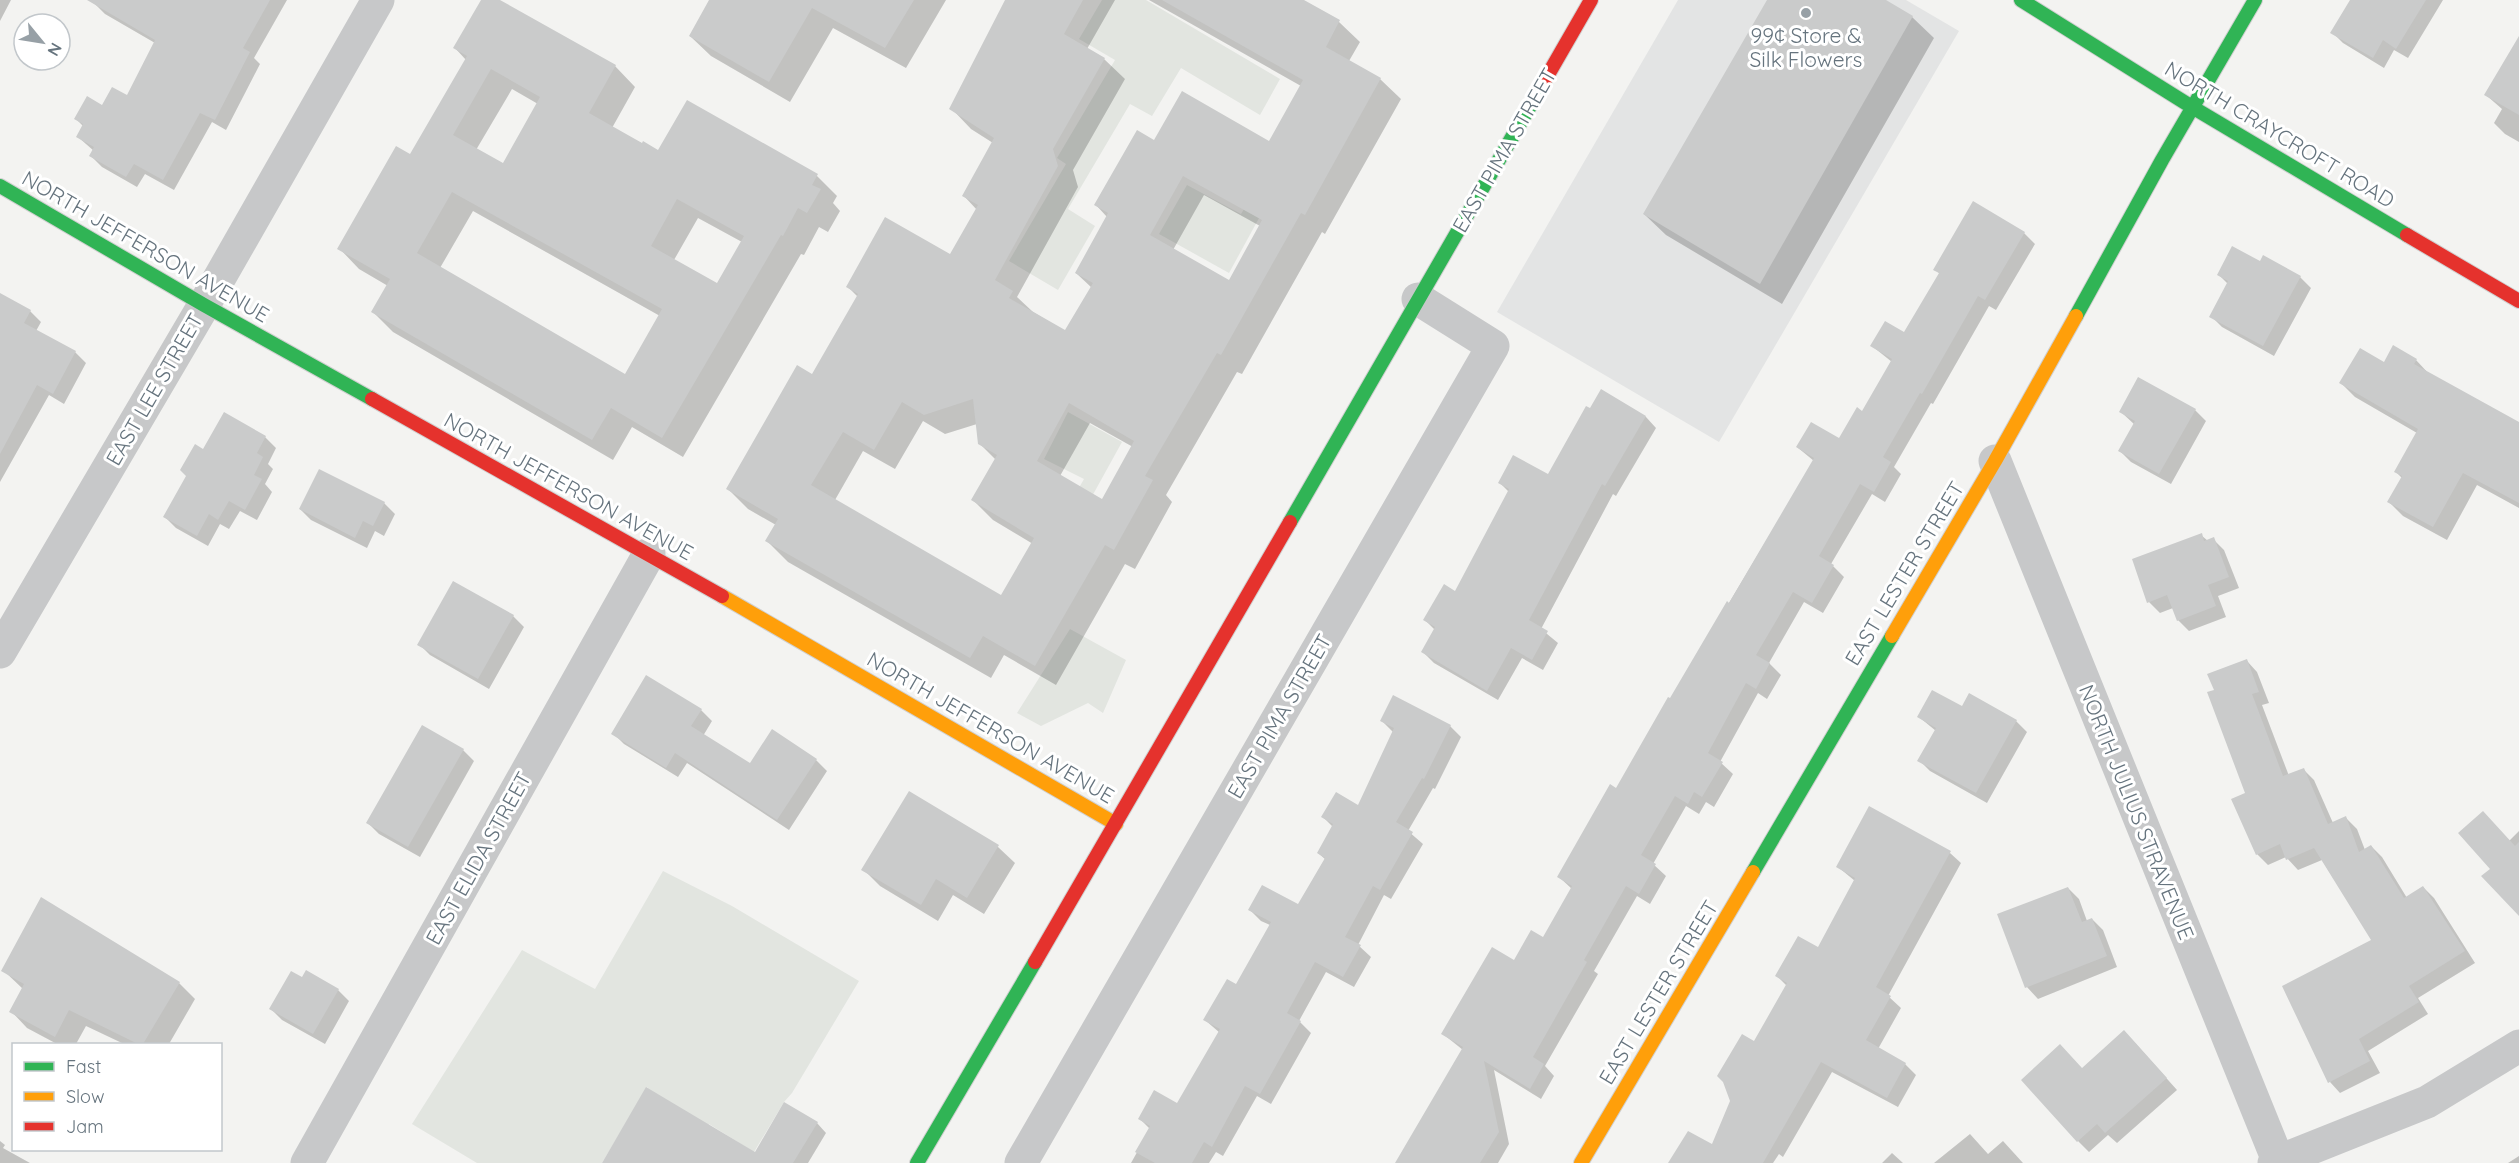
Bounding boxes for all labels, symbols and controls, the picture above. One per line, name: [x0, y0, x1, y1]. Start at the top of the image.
marker: 99¢ Store & Silk Flowers: [1799, 6, 1813, 20]
north arrow: [12, 12, 72, 72]
place label: 99¢ Store & Silk Flowers: [1750, 22, 1862, 72]
text: N: [43, 39, 67, 60]
street label: NORTH CRAYCROFT ROAD: [2161, 55, 2399, 213]
street label: EAST PIMA STREET: [1446, 63, 1562, 237]
street label: NORTH JEFFERSON AVENUE: [18, 164, 274, 328]
street label: EAST LEE STREET: [100, 308, 208, 470]
street label: NORTH JEFFERSON AVENUE: [440, 407, 698, 565]
street label: EAST LESTER STREET: [1839, 476, 1969, 670]
street label: EAST PIMA STREET: [1221, 629, 1337, 803]
street label: NORTH JEFFERSON AVENUE: [863, 645, 1119, 809]
street label: NORTH JULIUS STRAVENUE: [2074, 681, 2200, 943]
street label: EAST ELIDA STREET: [420, 767, 536, 949]
street label: EAST LESTER STREET: [1593, 895, 1723, 1089]
legend: [12, 1043, 222, 1151]
text: Fast: [66, 1055, 101, 1078]
text: Slow: [66, 1085, 104, 1108]
text: Jam: [66, 1115, 104, 1138]

